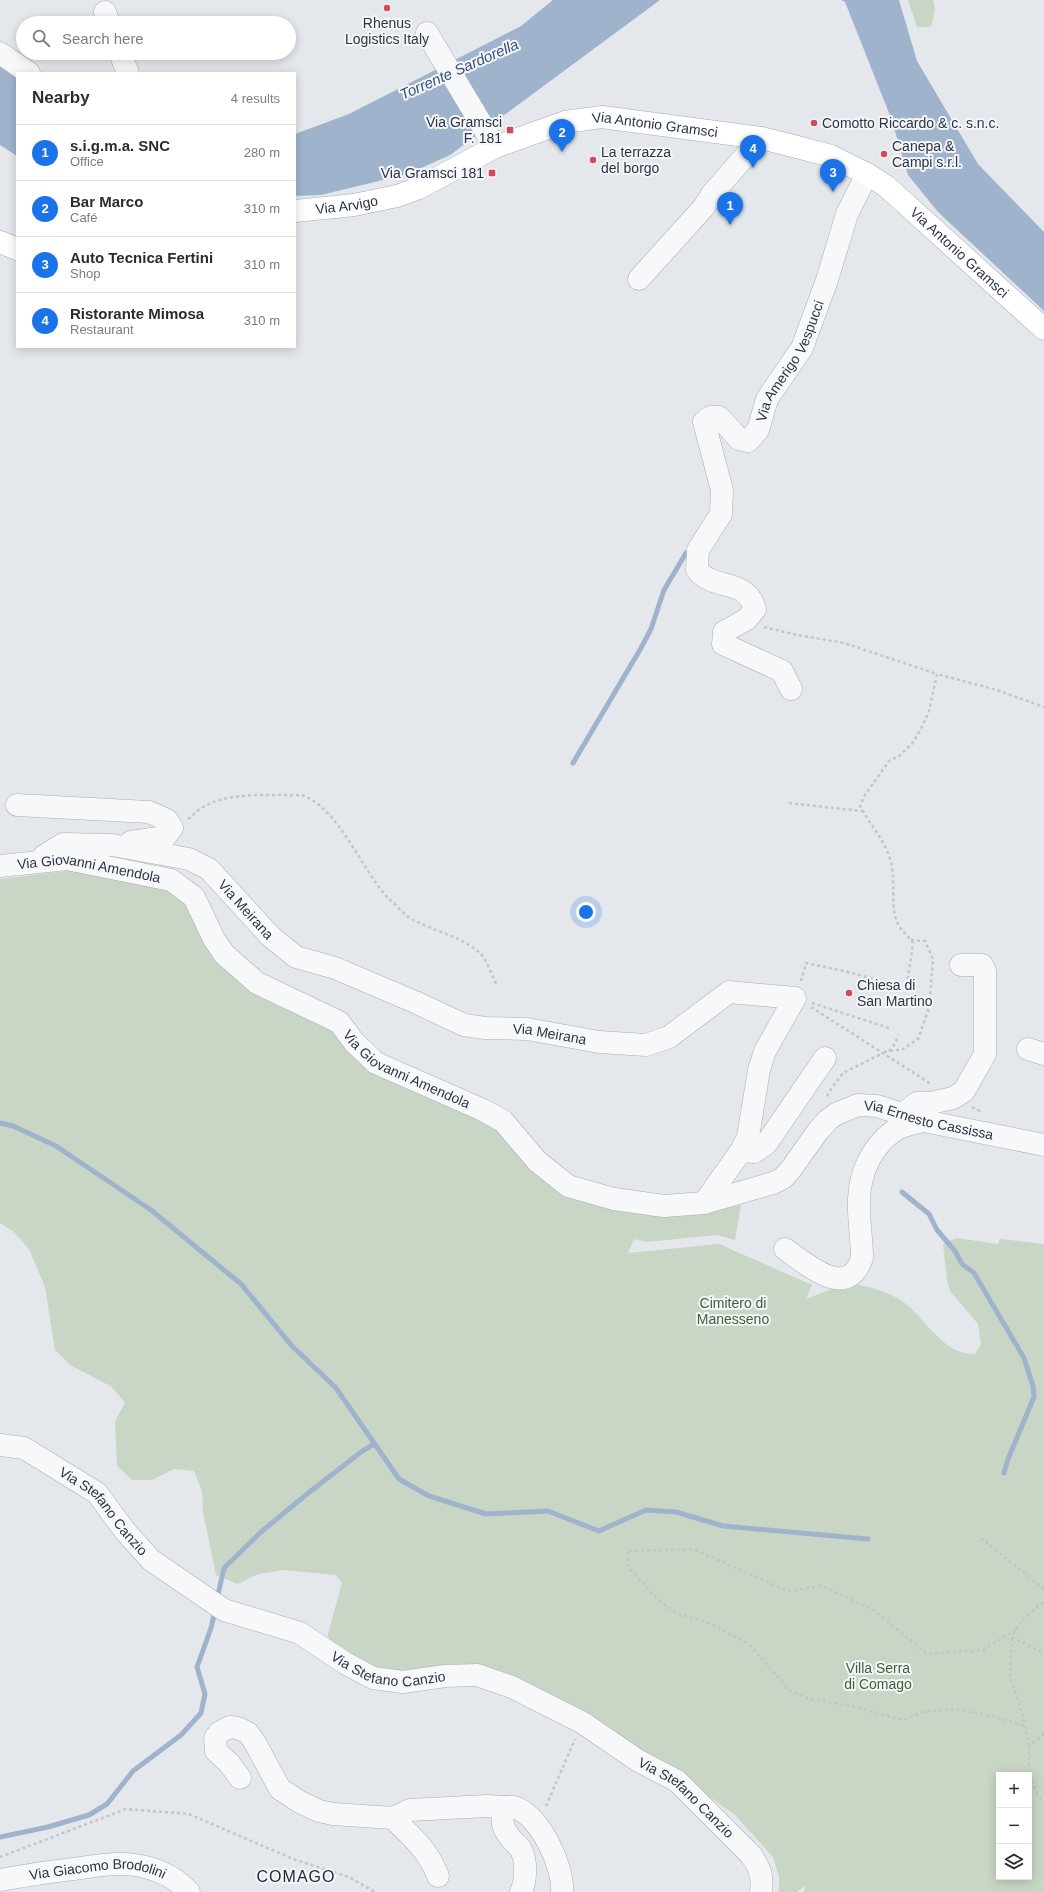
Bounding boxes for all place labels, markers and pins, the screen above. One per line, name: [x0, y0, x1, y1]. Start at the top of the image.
marker: Rhenus Logistics Italy: [382, 3, 392, 13]
place label: Rhenus Logistics Italy: [345, 15, 429, 47]
place label: Via Gramsci F. 181: [426, 114, 502, 146]
place label: Comotto Riccardo & c. s.n.c.: [822, 115, 999, 131]
marker: Comotto Riccardo & c. s.n.c.: [809, 118, 819, 128]
pin: 2: [549, 119, 575, 152]
marker: Via Gramsci F. 181: [505, 125, 515, 135]
pin: 4: [740, 135, 766, 168]
place label: Canepa & Campi s.r.l.: [892, 138, 962, 170]
place label: La terrazza del borgo: [601, 144, 671, 176]
marker: Canepa & Campi s.r.l.: [879, 149, 889, 159]
marker: La terrazza del borgo: [588, 155, 598, 165]
pin: 3: [820, 159, 846, 192]
place label: Via Gramsci 181: [381, 165, 484, 181]
marker: Via Gramsci 181: [487, 168, 497, 178]
pin: 1: [717, 192, 743, 225]
place label: Chiesa di San Martino: [857, 977, 933, 1009]
marker: Chiesa di San Martino: [844, 988, 854, 998]

